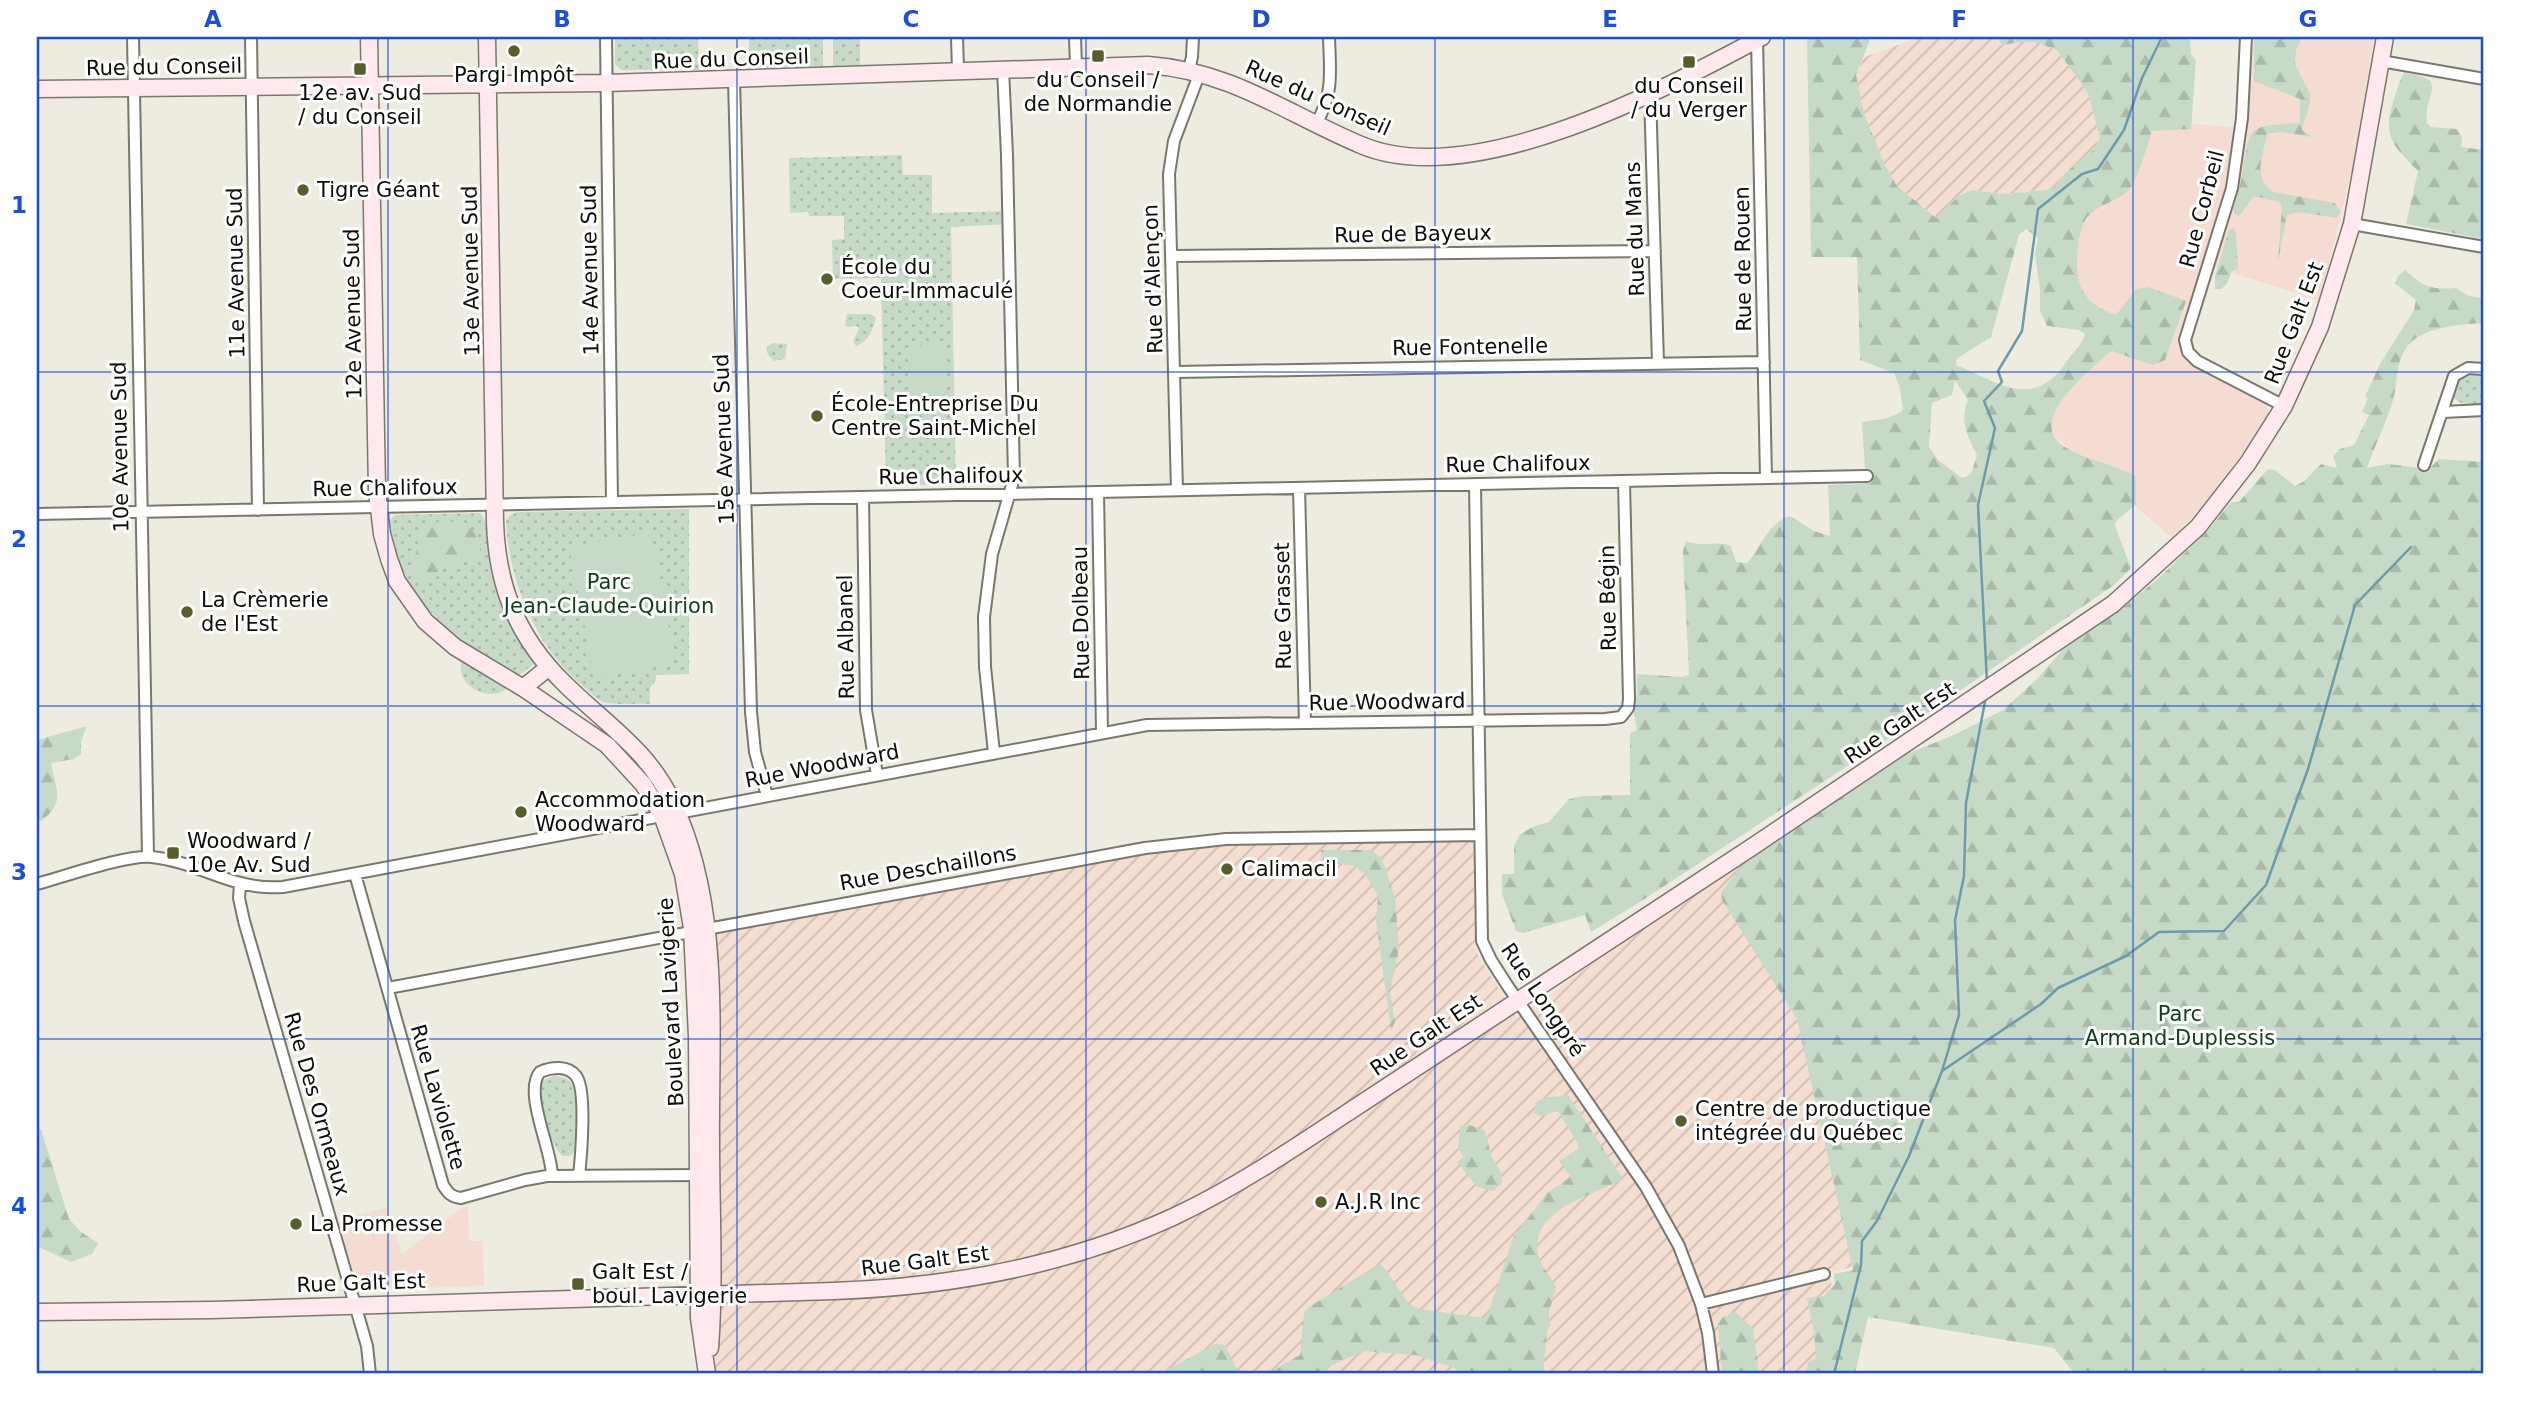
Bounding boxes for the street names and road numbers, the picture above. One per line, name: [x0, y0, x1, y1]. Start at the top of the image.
street label: Rue du Conseil: [653, 44, 809, 74]
street label: Rue du Conseil: [86, 54, 242, 80]
street label: Rue du Conseil: [1242, 55, 1394, 141]
street label: Rue Corbeil: [2175, 148, 2229, 270]
street label: Rue du Mans: [1621, 161, 1649, 297]
street label: 14e Avenue Sud: [577, 184, 603, 356]
street label: 13e Avenue Sud: [458, 185, 484, 357]
street label: Rue de Rouen: [1730, 186, 1756, 332]
street label: 11e Avenue Sud: [223, 187, 249, 359]
street label: Rue d'Alençon: [1138, 204, 1168, 354]
street label: Rue de Bayeux: [1334, 221, 1492, 247]
street label: 12e Avenue Sud: [340, 228, 366, 400]
street label: Rue Galt Est: [2260, 259, 2328, 387]
street label: Rue Fontenelle: [1392, 334, 1548, 360]
street label: 15e Avenue Sud: [709, 353, 739, 525]
street label: 10e Avenue Sud: [107, 361, 133, 533]
street label: Rue Chalifoux: [1445, 451, 1591, 477]
street label: Rue Chalifoux: [878, 463, 1024, 489]
street label: Rue Chalifoux: [312, 475, 458, 501]
street label: Rue Grasset: [1270, 542, 1296, 670]
street label: Rue Bégin: [1595, 545, 1621, 651]
street label: Rue Dolbeau: [1068, 546, 1094, 680]
street label: Rue Albanel: [833, 574, 859, 700]
street label: Rue Galt Est: [1840, 677, 1960, 769]
street label: Rue Woodward: [1308, 689, 1466, 715]
street label: Rue Woodward: [743, 739, 901, 793]
street label: Rue Deschaillons: [838, 841, 1018, 895]
street label: Boulevard Lavigerie: [654, 897, 688, 1107]
street label: Rue Longpré: [1496, 939, 1590, 1061]
street label: Rue Galt Est: [1366, 989, 1486, 1081]
street label: Rue Des Ormeaux: [279, 1009, 355, 1199]
street label: Rue Laviolette: [406, 1021, 470, 1173]
street label: Rue Galt Est: [860, 1241, 990, 1281]
street label: Rue Galt Est: [296, 1269, 426, 1297]

